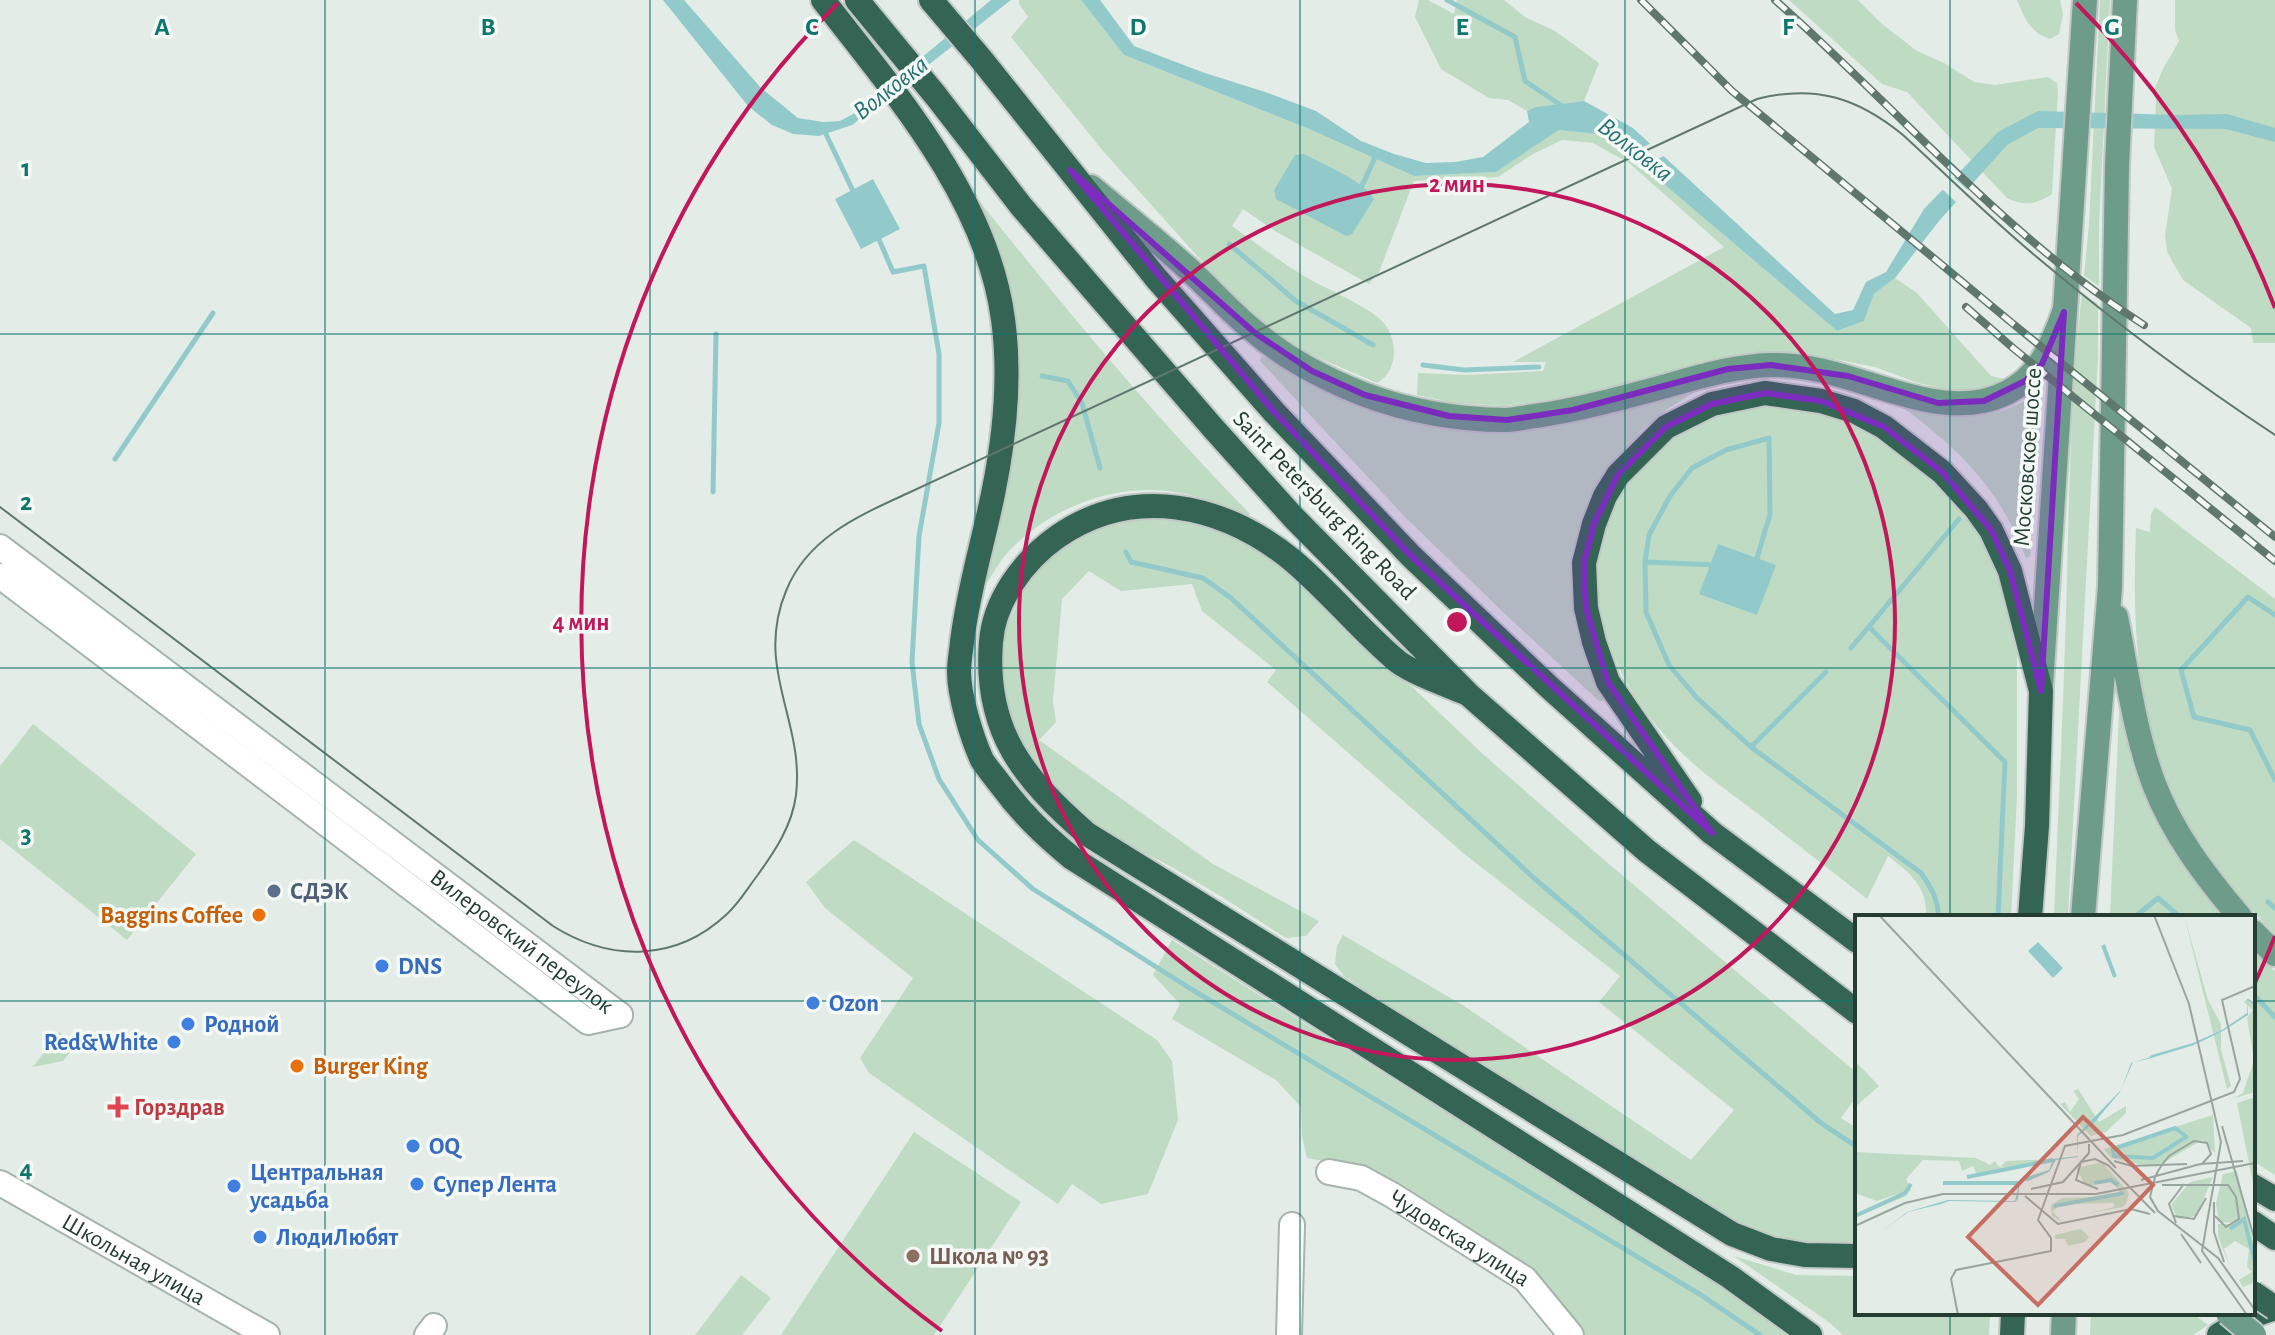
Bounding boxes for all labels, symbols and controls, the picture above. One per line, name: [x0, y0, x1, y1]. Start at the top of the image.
text: A: [154, 14, 170, 40]
text: B: [480, 14, 496, 40]
text: C: [805, 14, 819, 40]
text: D: [1129, 14, 1147, 40]
text: E: [1455, 14, 1469, 40]
text: F: [1782, 14, 1795, 40]
text: G: [2104, 14, 2120, 40]
water label: Волковка: [848, 51, 933, 125]
water label: Волковка: [1593, 113, 1678, 187]
text: 1: [21, 155, 31, 181]
text: 2 мин: [1429, 173, 1485, 197]
street label: Московское шоссе: [2010, 367, 2046, 547]
street label: Saint Petersburg Ring Road: [1228, 407, 1420, 605]
text: 2: [20, 489, 32, 515]
centre of rings: [1443, 608, 1471, 636]
text: 4 мин: [553, 611, 609, 635]
text: 3: [20, 822, 32, 848]
street label: Вилеровский переулок: [425, 865, 618, 1019]
place label: СДЭК: [290, 880, 349, 904]
marker: СДЭК: [265, 882, 283, 900]
place label: Baggins Coffee: [100, 904, 243, 928]
marker: Baggins Coffee: [250, 906, 268, 924]
inset map: [1855, 915, 2255, 1315]
place label: DNS: [398, 955, 442, 979]
marker: DNS: [373, 957, 391, 975]
place label: Ozon: [829, 992, 879, 1016]
marker: Ozon: [804, 994, 822, 1012]
place label: Родной: [204, 1013, 279, 1037]
marker: Родной: [179, 1015, 197, 1033]
place label: Red&White: [44, 1031, 158, 1055]
marker: Red&White: [165, 1033, 183, 1051]
place label: Burger King: [313, 1055, 429, 1079]
marker: Burger King: [288, 1057, 306, 1075]
place label: Горздрав: [134, 1096, 225, 1120]
marker: Горздрав: [109, 1098, 127, 1116]
place label: OQ: [429, 1135, 462, 1159]
marker: OQ: [404, 1137, 422, 1155]
text: 4: [19, 1156, 33, 1182]
place label: Центральная усадьба: [249, 1161, 384, 1213]
place label: Супер Лента: [433, 1173, 557, 1197]
marker: Супер Лента: [408, 1175, 426, 1193]
marker: Центральная усадьба: [225, 1177, 243, 1195]
street label: Чудовская улица: [1385, 1186, 1534, 1292]
street label: Школьная улица: [57, 1210, 209, 1310]
place label: ЛюдиЛюбят: [276, 1226, 399, 1250]
marker: ЛюдиЛюбят: [251, 1228, 269, 1246]
place label: Школа № 93: [929, 1245, 1049, 1269]
marker: Школа № 93: [904, 1247, 922, 1265]

